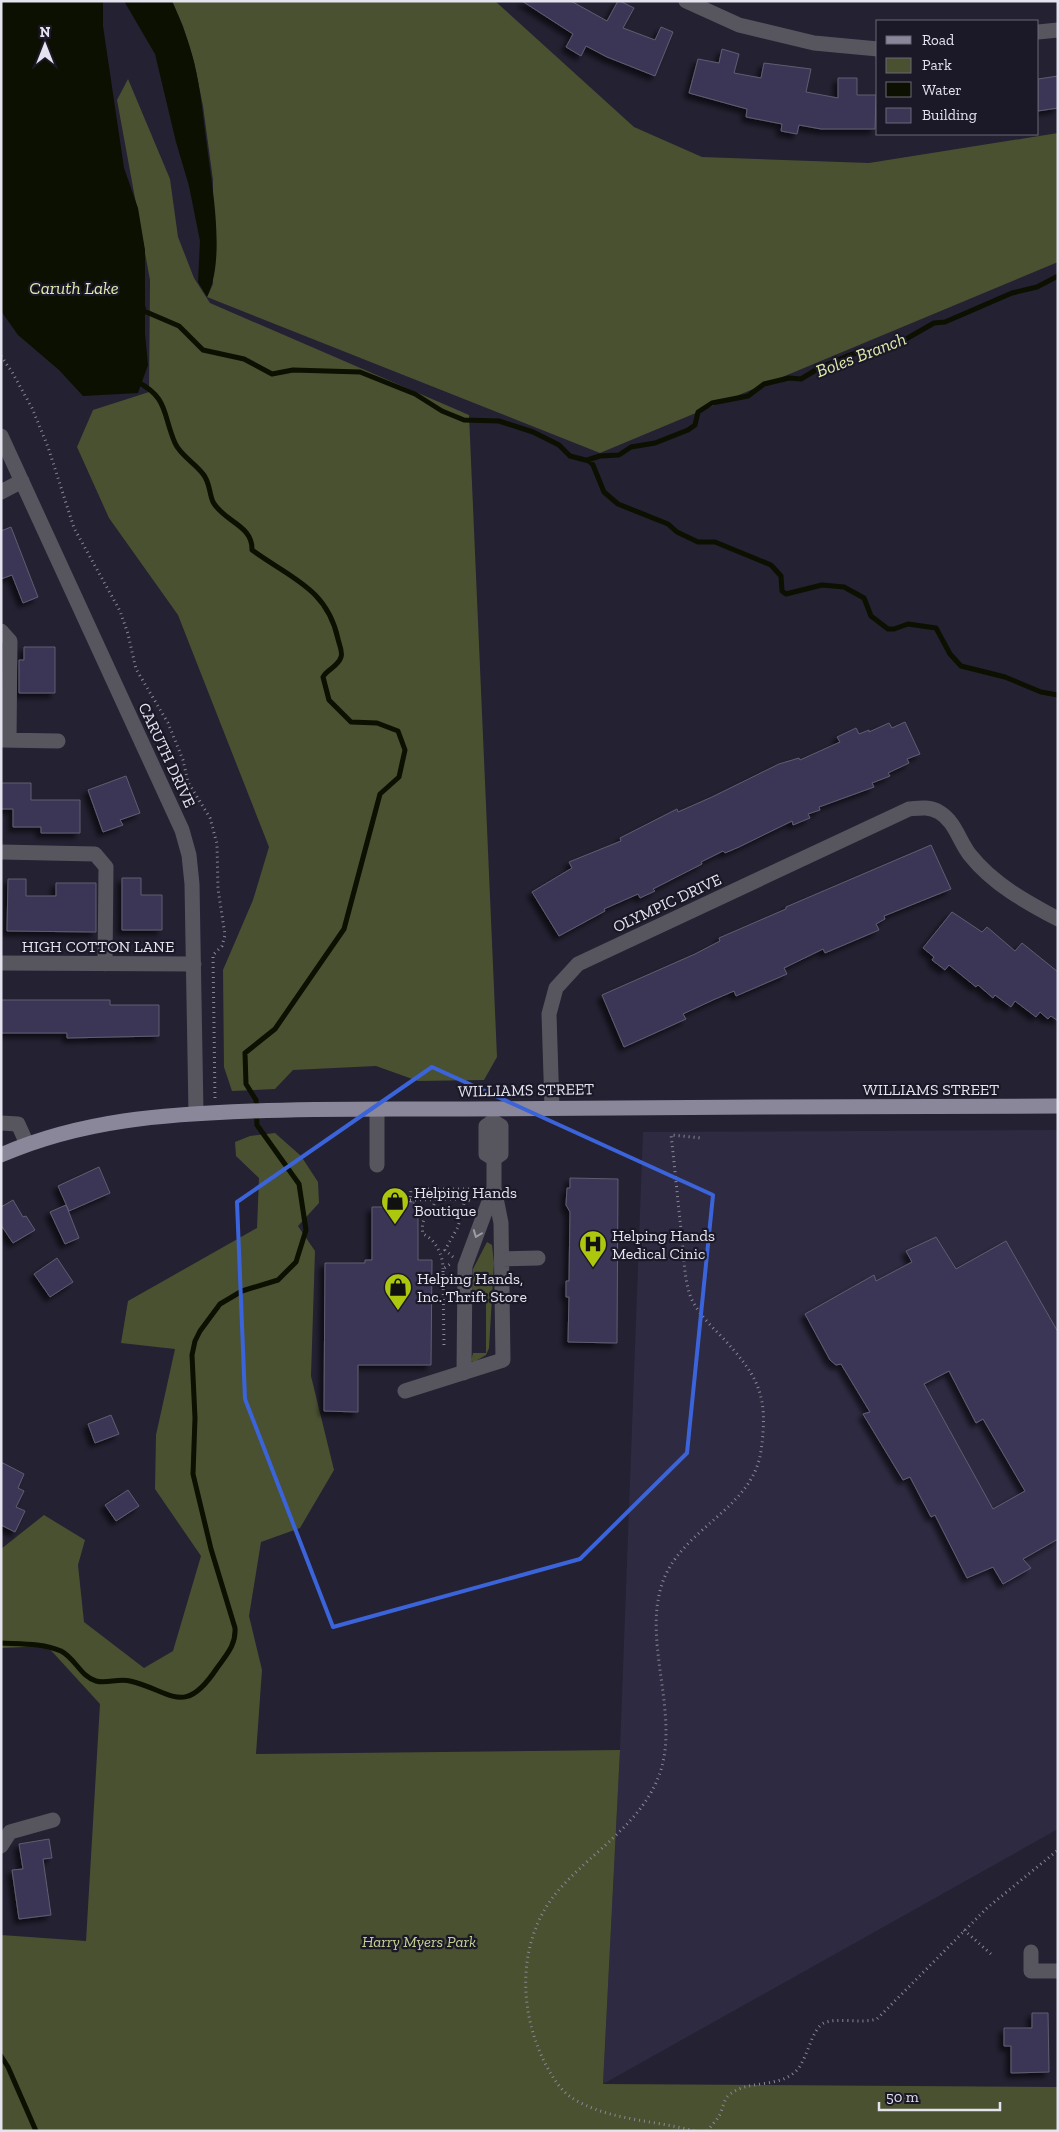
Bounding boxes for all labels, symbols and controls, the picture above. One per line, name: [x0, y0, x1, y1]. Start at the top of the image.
north arrow: [20, 20, 70, 70]
legend: [876, 20, 1039, 135]
text: N: [40, 24, 51, 41]
text: Road: [922, 31, 955, 49]
text: Park: [922, 56, 952, 74]
text: Water: [922, 81, 962, 99]
text: Building: [922, 106, 977, 124]
water label: Caruth Lake: [29, 277, 119, 299]
water label: Boles Branch: [813, 328, 909, 382]
street label: CARUTH DRIVE: [134, 700, 200, 810]
street label: OLYMPIC DRIVE: [610, 870, 724, 936]
street label: HIGH COTTON LANE: [22, 937, 174, 956]
street label: WILLIAMS STREET: [458, 1079, 594, 1101]
street label: WILLIAMS STREET: [863, 1080, 999, 1099]
place label: Helping Hands Boutique: [414, 1183, 517, 1220]
shop icon: Helping Hands Boutique: [380, 1186, 410, 1225]
place label: Helping Hands Medical Cinic: [612, 1226, 715, 1263]
one-way arrow: [473, 1229, 483, 1238]
hospital icon: Helping Hands Medical Cinic: [578, 1229, 608, 1268]
place label: Helping Hands, Inc. Thrift Store: [417, 1269, 527, 1306]
shop icon: Helping Hands, Inc. Thrift Store: [383, 1272, 413, 1311]
park label: Harry Myers Park: [362, 1932, 476, 1951]
scale bar: [879, 2080, 1000, 2112]
text: 50 m: [886, 2088, 919, 2106]

